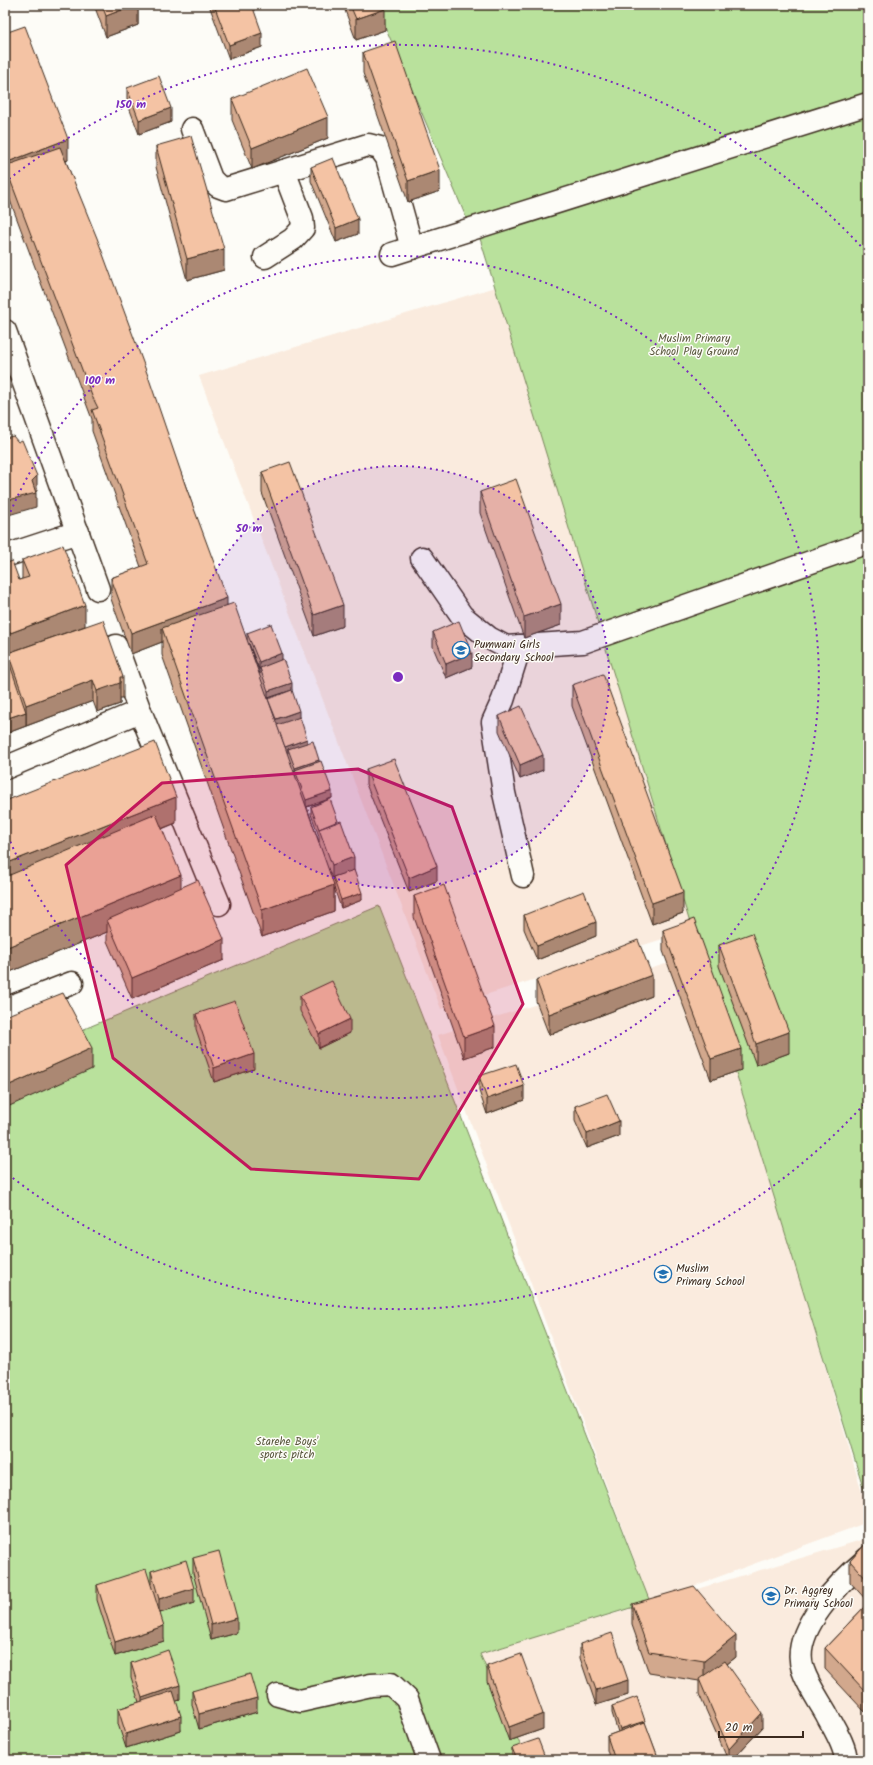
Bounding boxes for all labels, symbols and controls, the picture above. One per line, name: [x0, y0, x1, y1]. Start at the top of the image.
text: 150 m: [116, 95, 146, 114]
park label: Muslim Primary School Play Ground: [649, 330, 739, 361]
text: 100 m: [85, 371, 115, 390]
text: 50 m: [235, 519, 263, 538]
place label: Pumwani Girls Secondary School: [474, 636, 554, 667]
school or university icon: Pumwani Girls Secondary School: [451, 640, 471, 660]
centre of rings: [391, 670, 405, 684]
place label: Muslim Primary School: [676, 1260, 745, 1291]
school or university icon: Muslim Primary School: [653, 1264, 673, 1284]
park label: Starehe Boys' sports pitch: [256, 1433, 319, 1464]
place label: Dr. Aggrey Primary School: [784, 1582, 853, 1613]
school or university icon: Dr. Aggrey Primary School: [761, 1586, 781, 1606]
scale bar: [719, 1713, 803, 1739]
text: 20 m: [725, 1718, 753, 1737]

